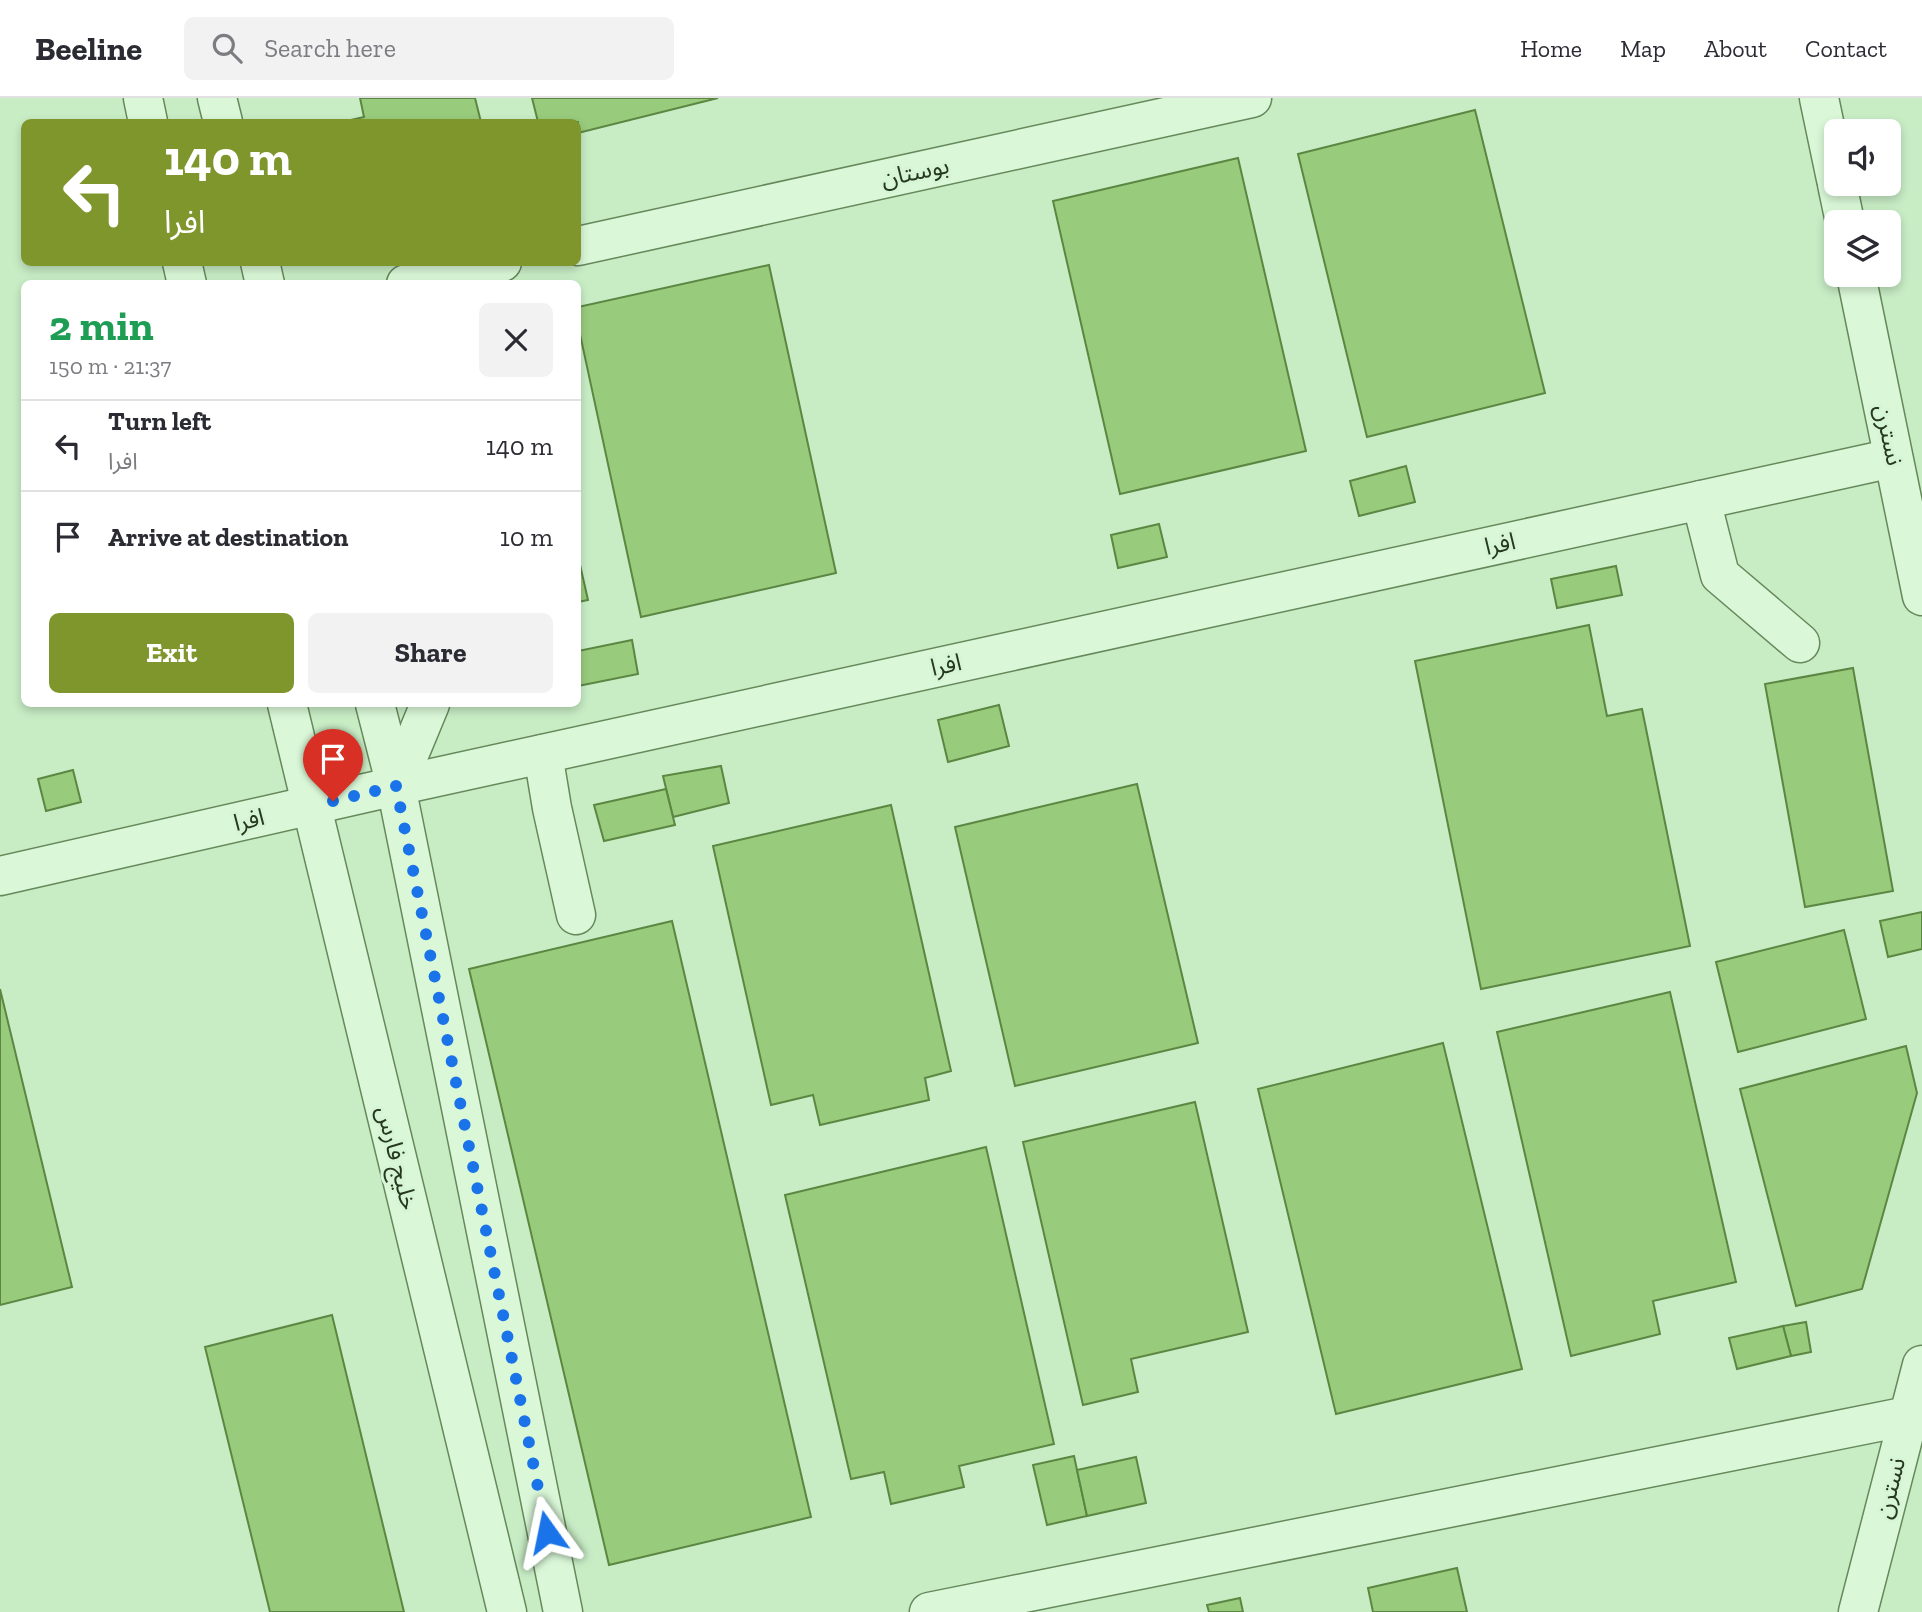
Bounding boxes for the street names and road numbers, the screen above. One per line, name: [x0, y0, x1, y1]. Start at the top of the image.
street label: بوستان: [878, 150, 952, 193]
street label: نسترن: [1869, 402, 1910, 468]
street label: افرا: [1482, 526, 1518, 561]
street label: افرا: [928, 647, 964, 682]
street label: افرا: [230, 802, 267, 837]
street label: خلیج فارس: [368, 1103, 424, 1214]
street label: نسترن: [1868, 1454, 1911, 1521]

